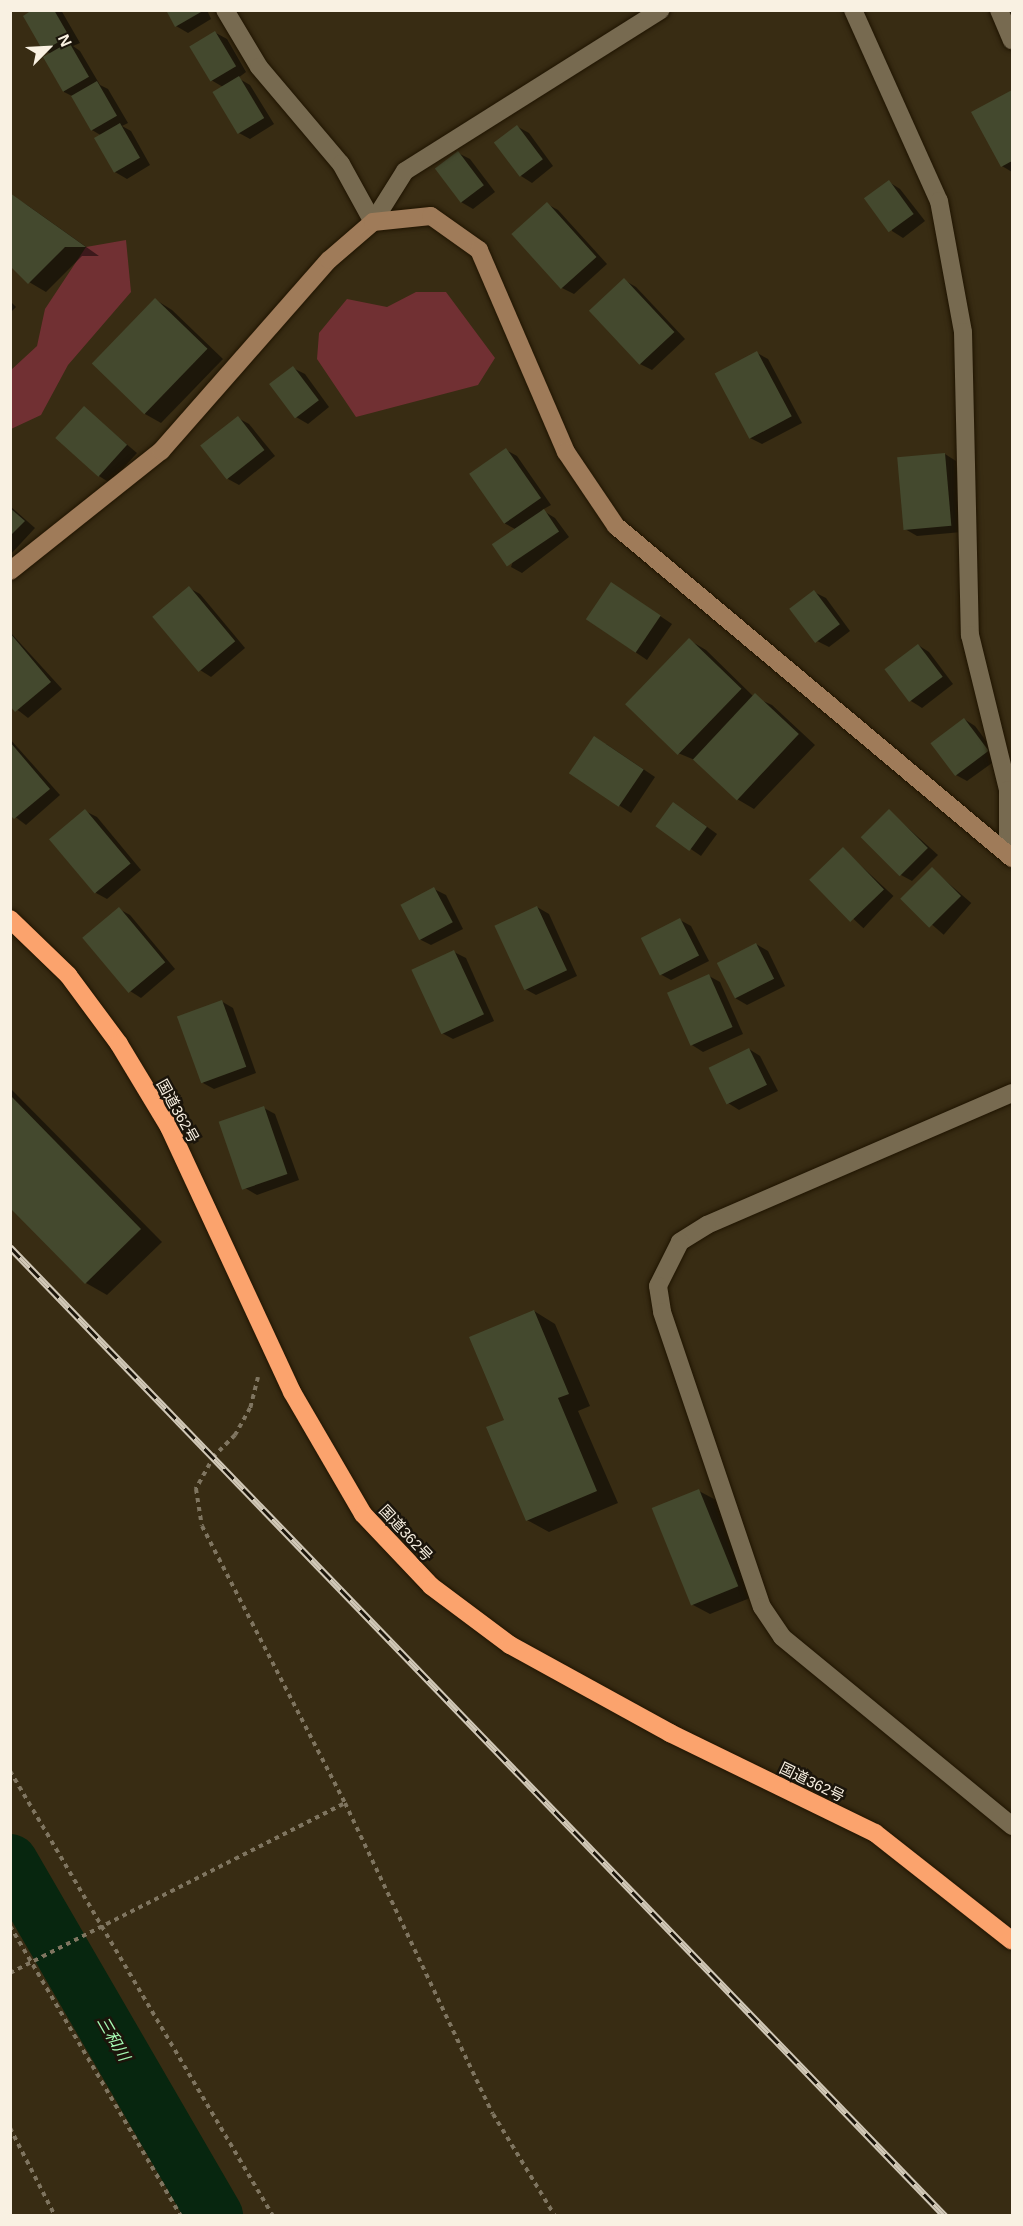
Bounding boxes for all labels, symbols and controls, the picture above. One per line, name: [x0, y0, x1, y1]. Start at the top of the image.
north arrow: [18, 18, 78, 78]
text: N: [55, 32, 75, 49]
street label: 国道362号: [153, 1076, 203, 1146]
street label: 国道362号: [376, 1501, 436, 1565]
street label: 国道362号: [777, 1759, 847, 1805]
water label: 三和川: [93, 2013, 133, 2065]

